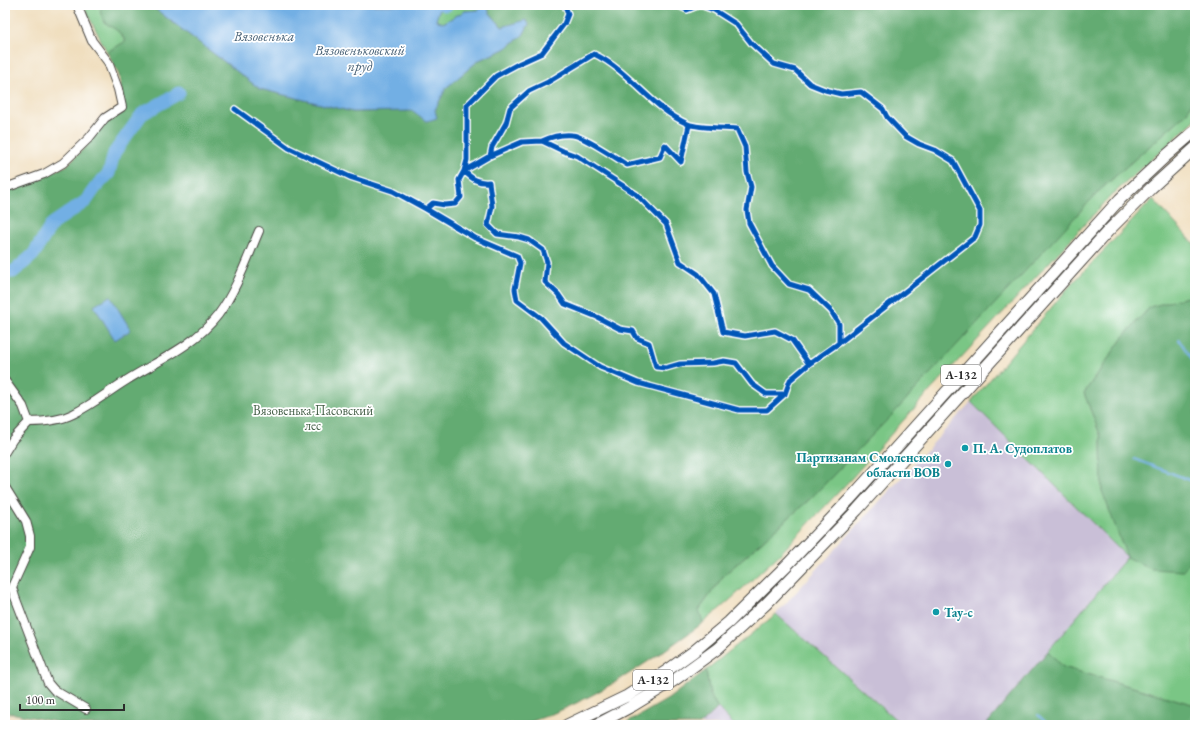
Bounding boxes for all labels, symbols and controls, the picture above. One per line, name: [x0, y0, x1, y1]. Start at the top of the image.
water label: Вязовенька: [233, 27, 294, 45]
water label: Вязовеньковский пруд: [314, 41, 405, 75]
road number: А-132: [941, 365, 981, 385]
park label: Вязовенька-Пасовский лес: [253, 402, 373, 434]
place label: П. А. Судоплатов: [973, 440, 1072, 457]
marker: П. А. Судоплатов: [960, 443, 970, 453]
place label: Партизанам Смоленской области ВОВ: [796, 449, 940, 481]
marker: Партизанам Смоленской области ВОВ: [943, 459, 953, 469]
place label: Тау-с: [944, 604, 973, 621]
marker: Тау-с: [931, 607, 941, 617]
road number: А-132: [633, 670, 673, 690]
scale bar: [20, 686, 124, 712]
text: 100 m: [26, 692, 56, 708]

